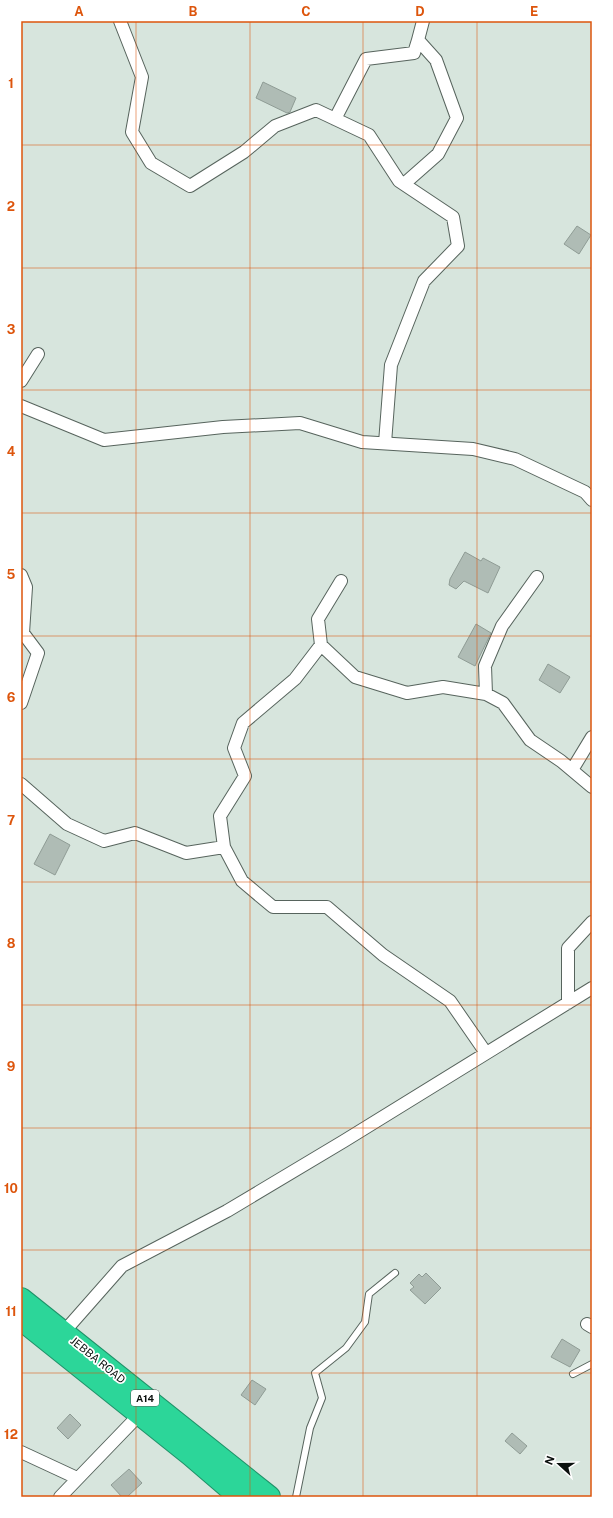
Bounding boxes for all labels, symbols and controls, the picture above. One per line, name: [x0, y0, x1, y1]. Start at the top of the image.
text: A: [74, 4, 84, 19]
text: B: [189, 4, 198, 19]
text: C: [301, 4, 311, 19]
text: D: [415, 4, 425, 19]
text: E: [530, 4, 538, 19]
text: 1: [8, 76, 14, 91]
text: 2: [7, 199, 15, 214]
text: 3: [7, 322, 16, 337]
text: 4: [7, 444, 16, 459]
text: 5: [7, 567, 16, 582]
text: 6: [7, 690, 16, 705]
text: 7: [7, 813, 15, 828]
text: 8: [7, 936, 16, 951]
text: 9: [7, 1059, 15, 1074]
text: 10: [4, 1181, 18, 1196]
text: 11: [5, 1304, 17, 1319]
street label: JEBBA ROAD: [68, 1334, 128, 1386]
road number: A14: [131, 1390, 159, 1406]
text: 12: [4, 1427, 18, 1442]
north arrow: [539, 1444, 579, 1484]
text: N: [543, 1454, 557, 1467]

